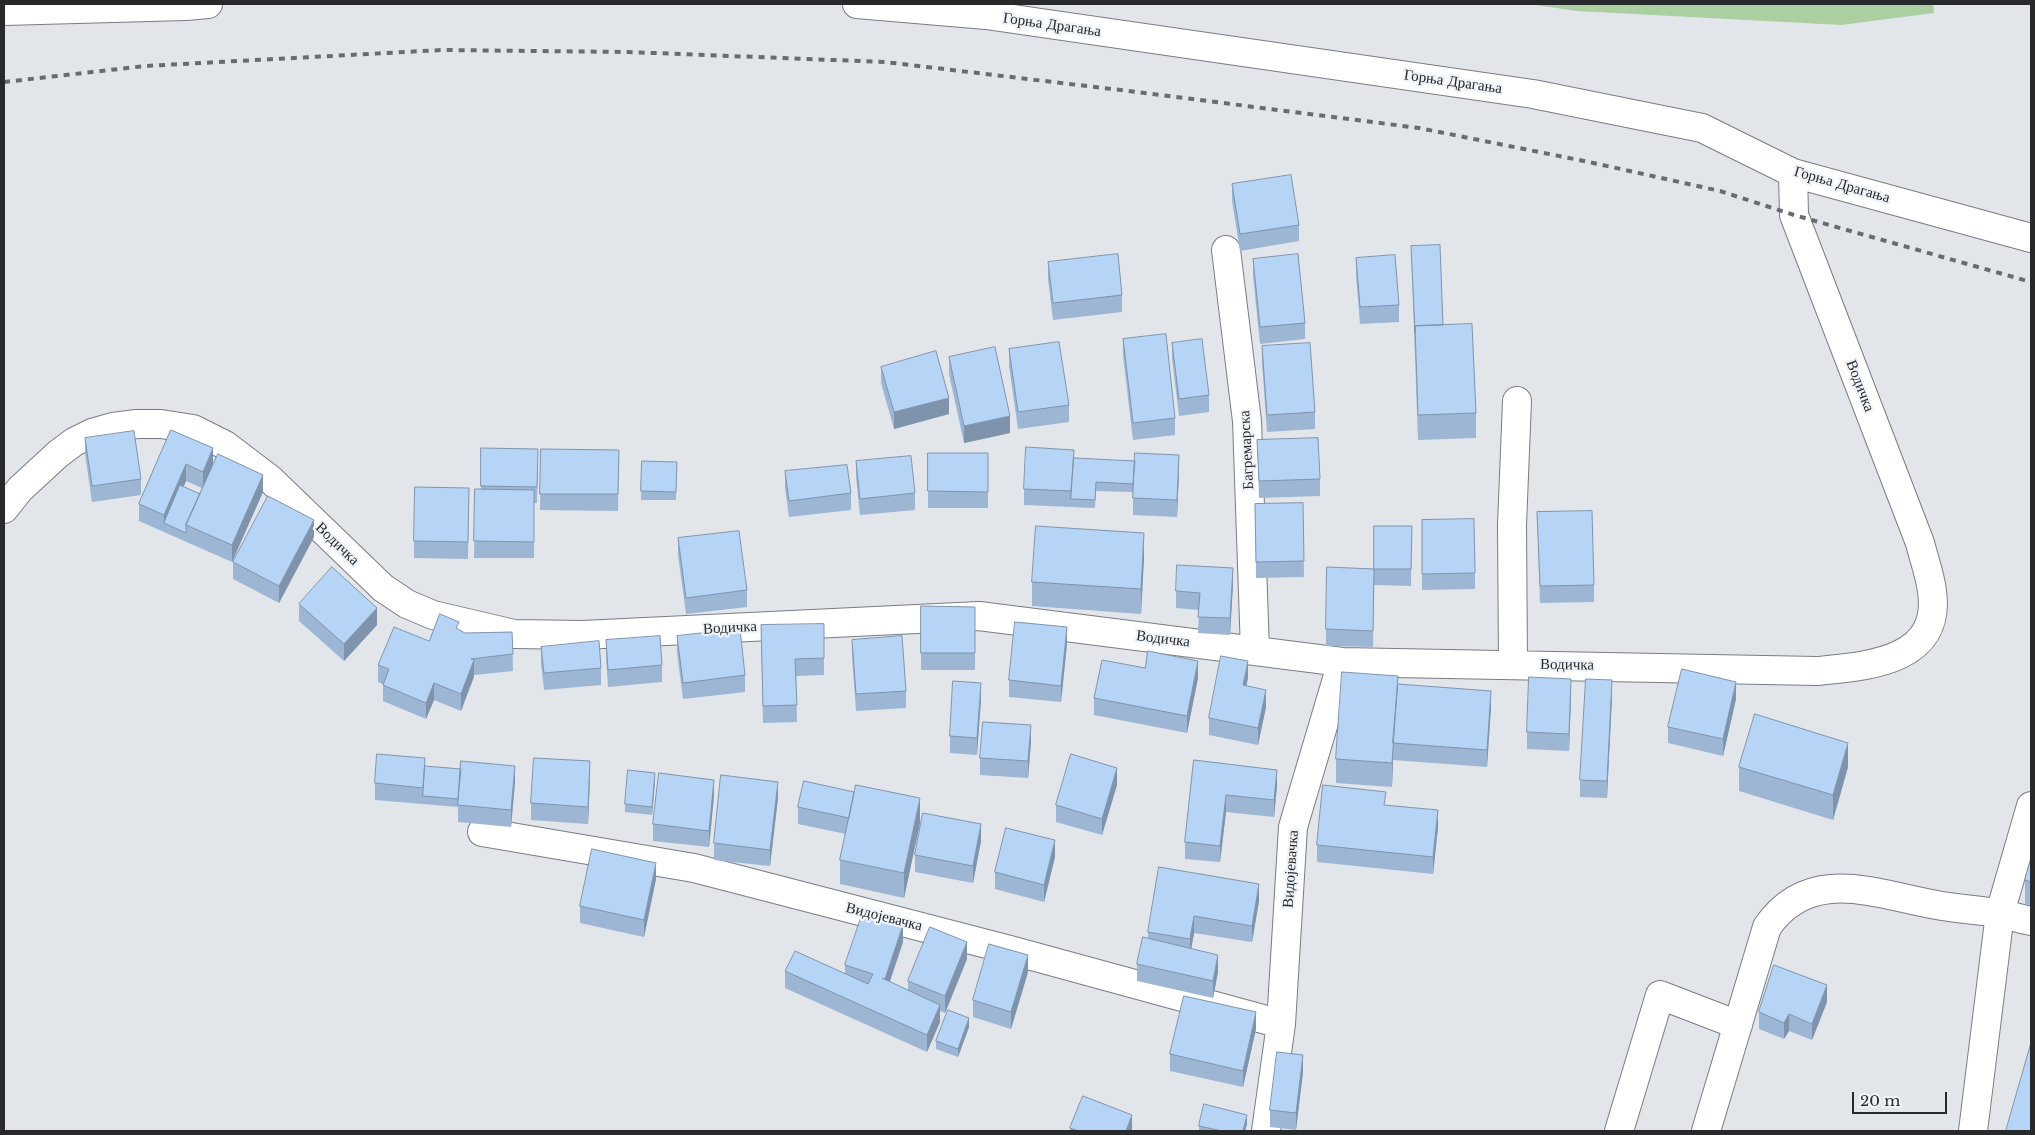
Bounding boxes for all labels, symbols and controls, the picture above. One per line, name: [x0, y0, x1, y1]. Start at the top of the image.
street label: Горња Драгања: [1002, 9, 1102, 41]
street label: Горња Драгања: [1403, 66, 1503, 98]
street label: Горња Драгања: [1792, 163, 1892, 207]
street label: Водичка: [1842, 358, 1878, 414]
street label: Багремарска: [1236, 410, 1258, 490]
street label: Водичка: [311, 519, 363, 569]
street label: Водичка: [703, 618, 757, 638]
street label: Водичка: [1135, 627, 1191, 651]
street label: Водичка: [1540, 656, 1594, 674]
street label: Видојевачка: [1279, 829, 1303, 909]
street label: Видојевачка: [844, 899, 924, 935]
scale bar: [1855, 1082, 1950, 1114]
text: 20 m: [1860, 1091, 1900, 1110]

